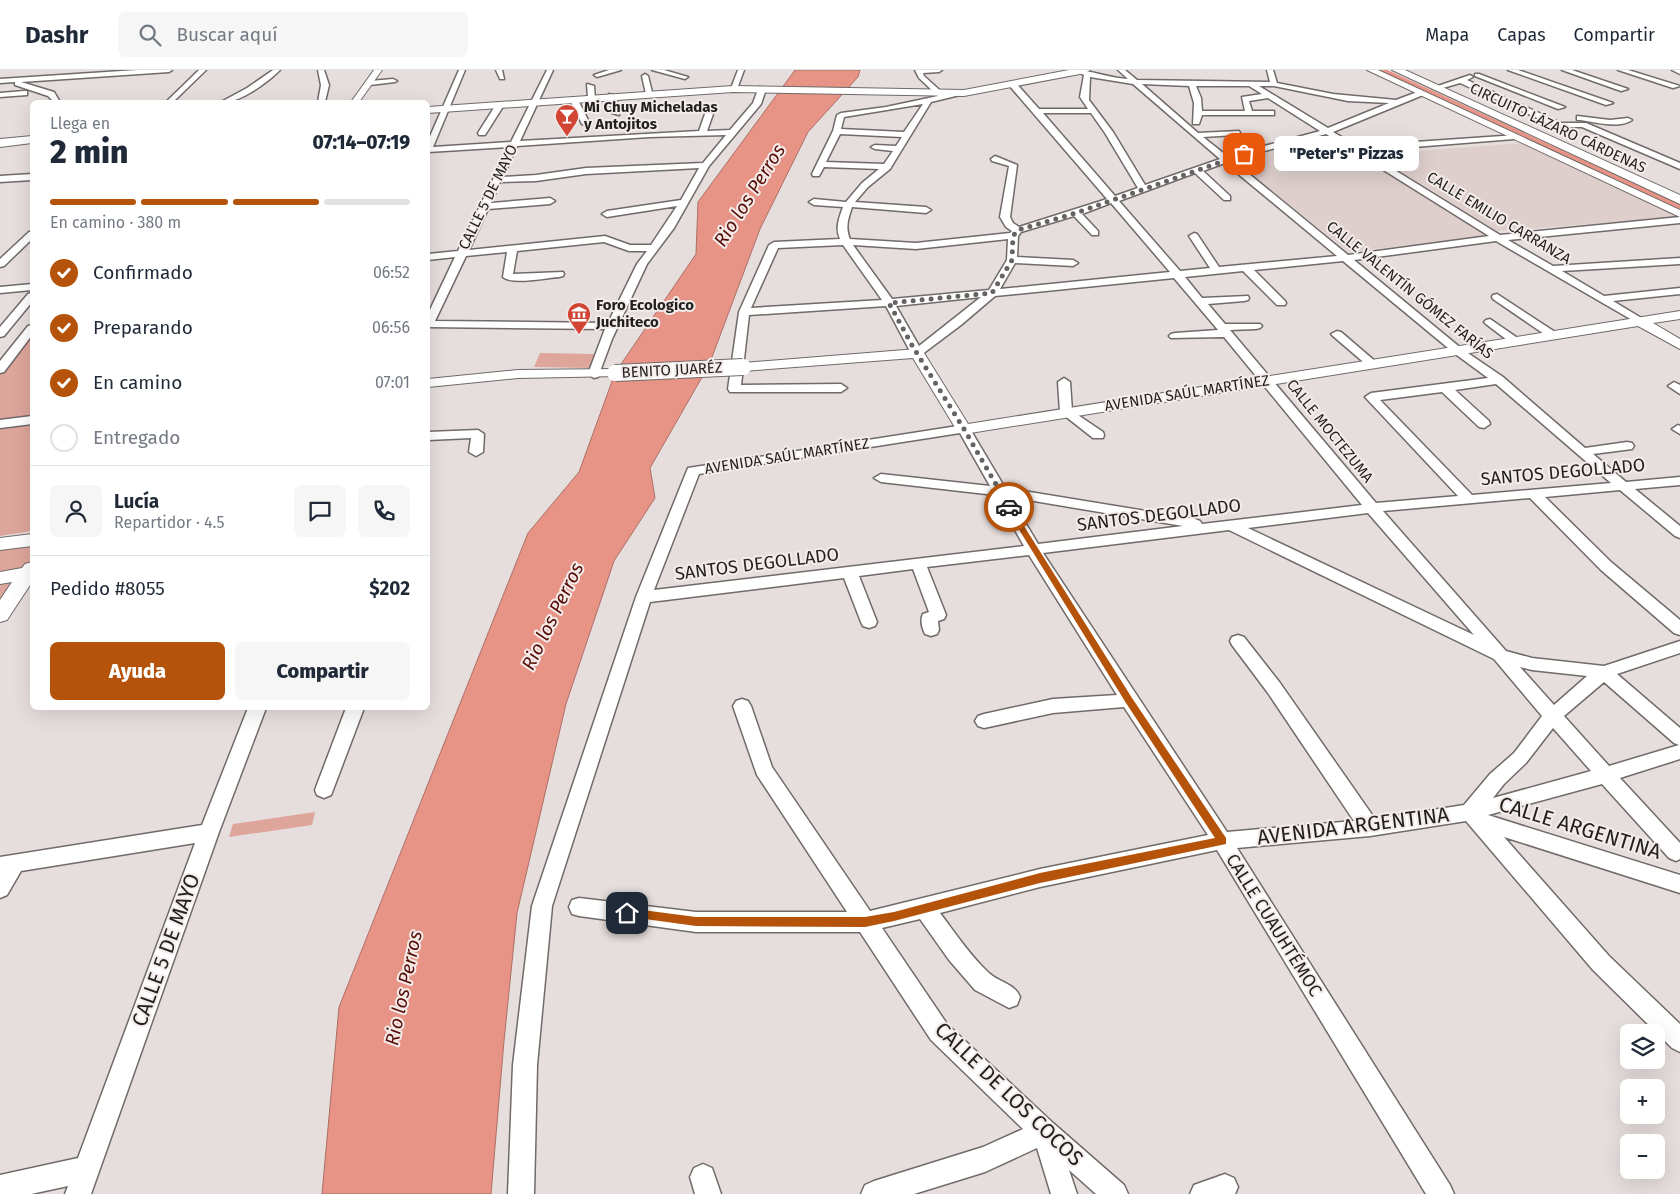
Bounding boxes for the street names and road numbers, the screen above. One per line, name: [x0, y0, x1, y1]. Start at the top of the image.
street label: CIRCUITO LÁZARO CÁRDENAS: [1467, 79, 1649, 177]
street label: CALLE 5 DE MAYO: [455, 141, 521, 253]
street label: CALLE EMILIO CARRANZA: [1424, 168, 1575, 268]
street label: CALLE VALENTÍN GÓMEZ FARÍAS: [1323, 217, 1497, 363]
street label: BENITO JUARÉZ: [621, 358, 723, 382]
street label: AVENIDA SAÚL MARTÍNEZ: [1103, 371, 1271, 415]
street label: CALLE MOCTEZUMA: [1283, 376, 1377, 487]
street label: AVENIDA SAÚL MARTÍNEZ: [703, 434, 871, 478]
street label: SANTOS DEGOLLADO: [1480, 454, 1646, 490]
street label: SANTOS DEGOLLADO: [1076, 494, 1242, 536]
street label: SANTOS DEGOLLADO: [674, 543, 840, 585]
street label: CALLE ARGENTINA: [1496, 791, 1664, 865]
street label: AVENIDA ARGENTINA: [1256, 801, 1450, 851]
street label: CALLE CUAUHTÉMOC: [1221, 849, 1328, 1000]
street label: CALLE 5 DE MAYO: [126, 870, 206, 1030]
street label: CALLE DE LOS COCOS: [929, 1017, 1089, 1171]

